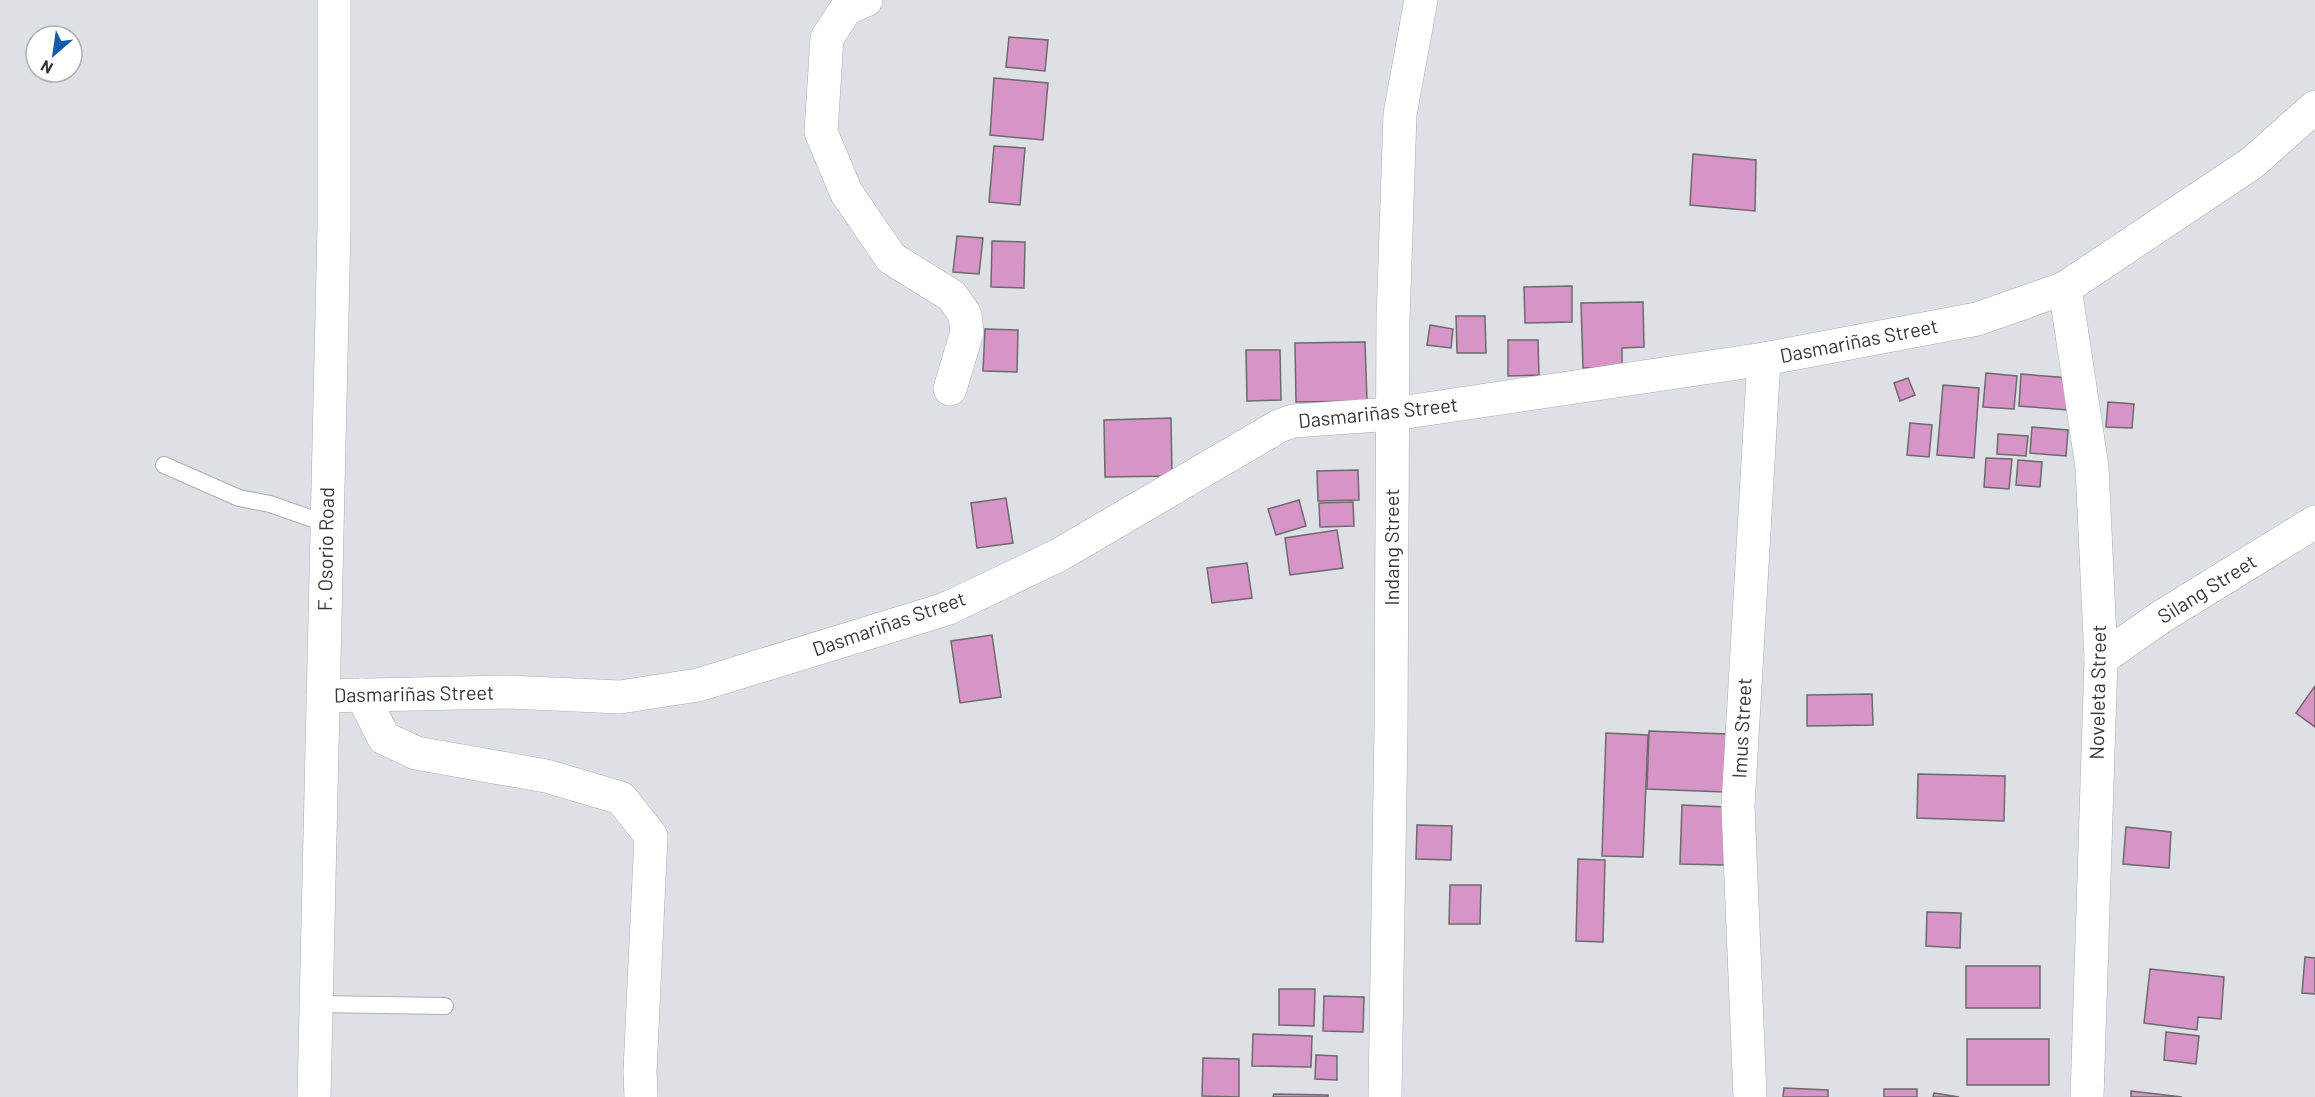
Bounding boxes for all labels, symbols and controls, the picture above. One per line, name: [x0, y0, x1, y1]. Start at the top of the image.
north arrow: [24, 24, 84, 84]
text: N: [37, 57, 56, 78]
street label: Dasmariñas Street: [1778, 313, 1940, 367]
street label: Dasmariñas Street: [1297, 392, 1459, 432]
street label: F. Osorio Road: [312, 487, 338, 611]
street label: Indang Street: [1379, 488, 1403, 606]
street label: Silang Street: [2153, 548, 2260, 628]
street label: Dasmariñas Street: [809, 586, 968, 661]
street label: Noveleta Street: [2084, 624, 2110, 760]
street label: Imus Street: [1726, 677, 1756, 779]
street label: Dasmariñas Street: [334, 680, 494, 706]

